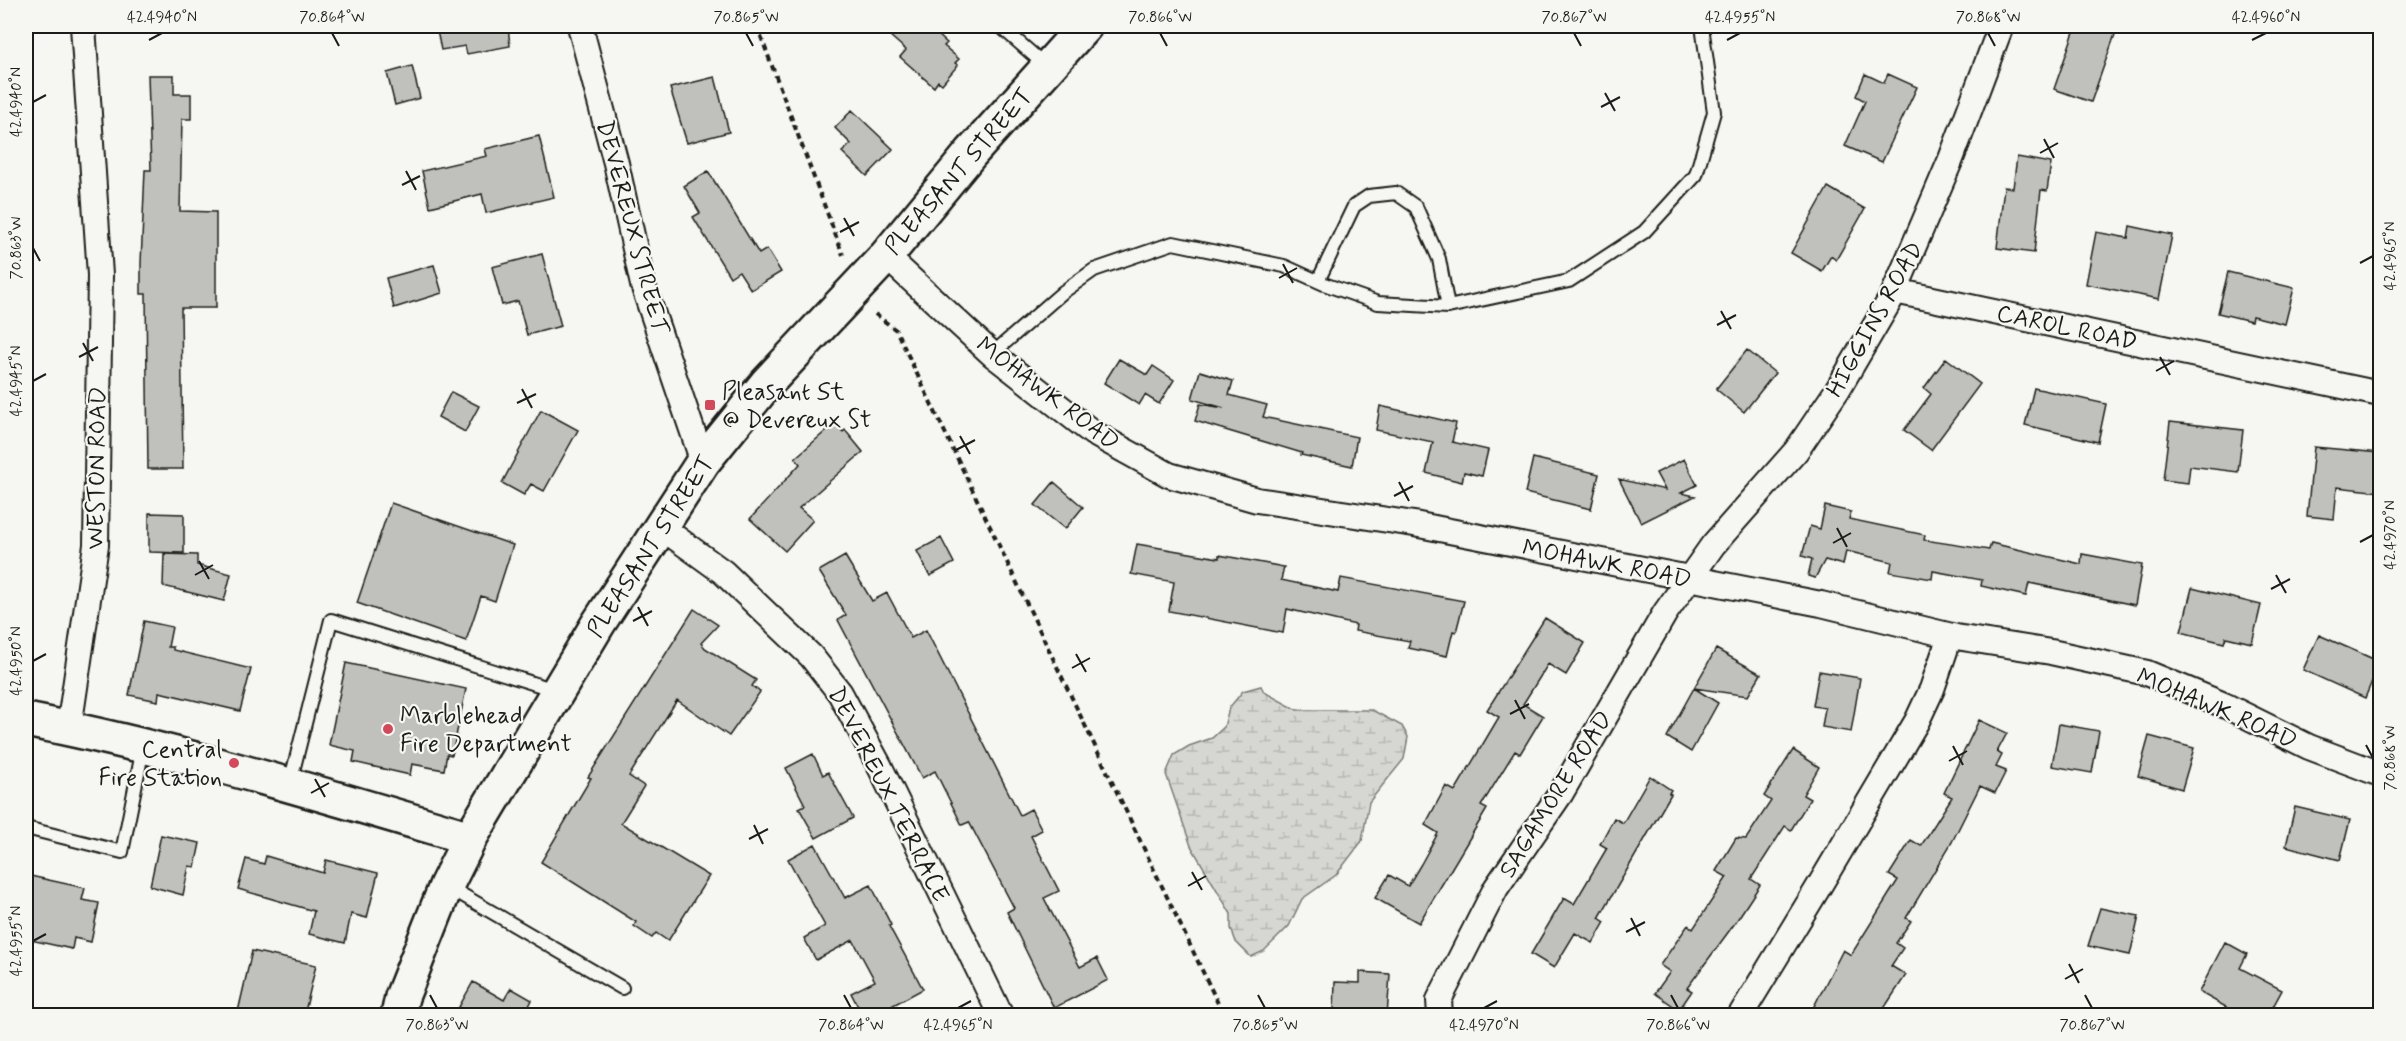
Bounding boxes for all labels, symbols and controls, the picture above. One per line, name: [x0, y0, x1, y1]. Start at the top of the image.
text: 42.4940°N: [127, 8, 197, 28]
text: 70.864°W: [299, 8, 365, 28]
text: 70.865°W: [714, 8, 778, 28]
text: 70.866°W: [1128, 8, 1192, 28]
text: 70.867°W: [1541, 8, 1607, 28]
text: 42.4955°N: [1705, 8, 1775, 28]
text: 70.868°W: [1956, 8, 2020, 28]
text: 42.4960°N: [2232, 8, 2300, 28]
text: 42.4940°N: [7, 67, 27, 137]
street label: PLEASANT STREET: [878, 82, 1040, 262]
street label: DEVEREUX STREET: [588, 117, 675, 338]
text: 70.863°W: [7, 217, 27, 279]
text: 42.4965°N: [2381, 222, 2401, 290]
street label: HIGGINS ROAD: [1820, 236, 1931, 403]
street label: CAROL ROAD: [1994, 298, 2140, 358]
street label: MOHAWK ROAD: [969, 330, 1125, 458]
text: 42.4945°N: [7, 346, 27, 416]
place label: Pleasant St @ Devereux St: [722, 377, 871, 436]
street label: WESTON ROAD: [81, 387, 114, 550]
marker: Pleasant St @ Devereux St: [703, 398, 717, 412]
street label: PLEASANT STREET: [581, 450, 722, 644]
text: 42.4970°N: [2381, 500, 2401, 570]
street label: MOHAWK ROAD: [1520, 533, 1694, 596]
text: 42.4950°N: [7, 626, 27, 696]
street label: MOHAWK ROAD: [2131, 662, 2301, 757]
street label: DEVEREUX TERRACE: [820, 682, 955, 908]
place label: Marblehead Fire Department: [400, 701, 572, 760]
street label: SAGAMORE ROAD: [1492, 706, 1620, 884]
marker: Marblehead Fire Department: [381, 722, 395, 736]
text: 70.868°W: [2381, 726, 2401, 790]
place label: Central Fire Station: [98, 735, 222, 794]
marker: Central Fire Station: [227, 756, 241, 770]
text: 42.4955°N: [7, 906, 27, 976]
text: 70.863°W: [406, 1016, 468, 1036]
text: 70.864°W: [818, 1016, 884, 1036]
text: 42.4965°N: [924, 1016, 992, 1036]
text: 70.865°W: [1233, 1016, 1297, 1036]
text: 42.4970°N: [1449, 1016, 1519, 1036]
text: 70.866°W: [1646, 1016, 1710, 1036]
text: 70.867°W: [2059, 1016, 2125, 1036]

